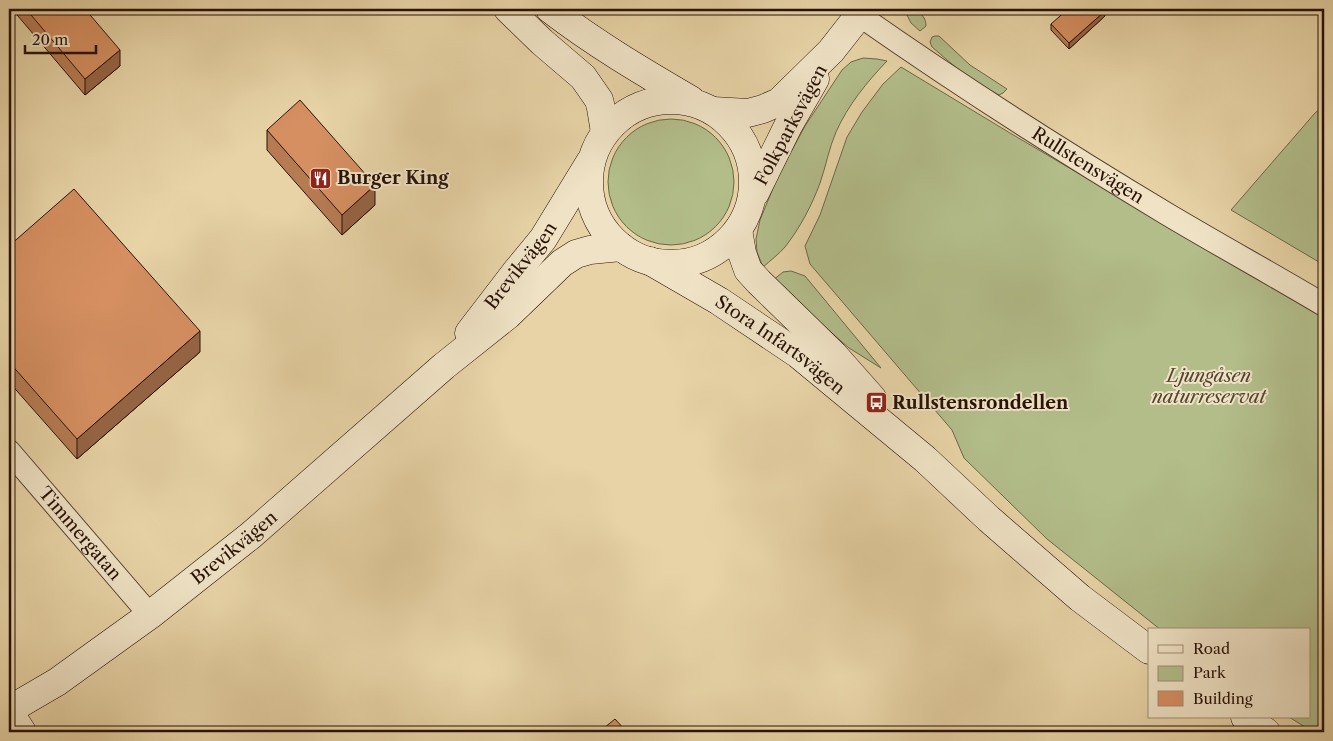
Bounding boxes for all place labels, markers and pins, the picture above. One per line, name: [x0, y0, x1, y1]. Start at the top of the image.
restaurant icon: Burger King: [309, 166, 333, 190]
place label: Burger King: [337, 167, 449, 189]
bus stop icon: Rullstensrondellen: [864, 391, 888, 415]
place label: Rullstensrondellen: [892, 392, 1069, 414]

